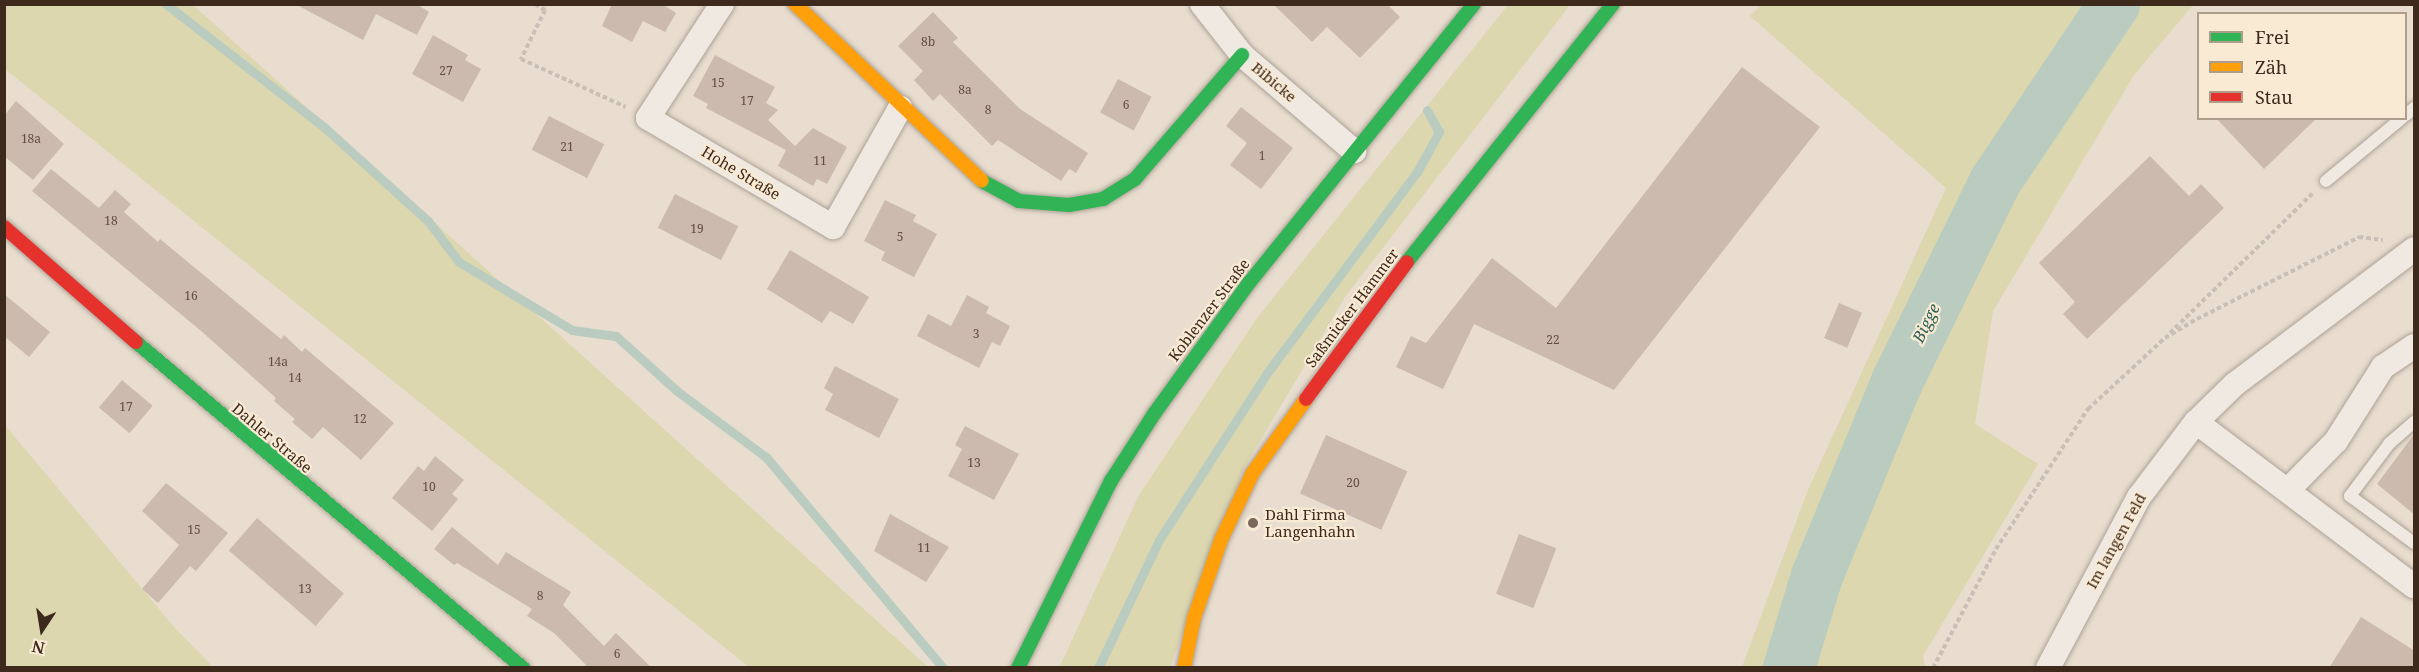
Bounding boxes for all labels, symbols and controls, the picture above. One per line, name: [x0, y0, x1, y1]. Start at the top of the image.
legend: [2197, 12, 2407, 120]
text: Frei: [2255, 25, 2290, 49]
house number: 8b: [921, 35, 935, 49]
text: Zäh: [2255, 55, 2287, 79]
street label: Bibicke: [1248, 58, 1300, 106]
house number: 27: [439, 64, 453, 78]
house number: 15: [711, 76, 725, 90]
house number: 8a: [958, 83, 972, 97]
text: Stau: [2255, 85, 2293, 109]
house number: 17: [740, 94, 754, 108]
house number: 6: [1123, 98, 1129, 112]
house number: 8: [985, 103, 991, 117]
house number: 18a: [21, 132, 41, 146]
house number: 21: [560, 140, 574, 154]
street label: Hohe Straße: [698, 143, 784, 203]
house number: 1: [1259, 149, 1265, 163]
house number: 11: [813, 154, 827, 168]
house number: 18: [104, 214, 118, 228]
house number: 19: [690, 222, 704, 236]
house number: 5: [897, 230, 903, 244]
street label: Saßmicker Hammer: [1302, 245, 1402, 371]
street label: Koblenzer Straße: [1165, 255, 1253, 365]
house number: 16: [184, 289, 198, 303]
water label: Bigge: [1908, 300, 1944, 346]
house number: 3: [973, 327, 979, 341]
house number: 22: [1546, 333, 1560, 347]
house number: 14a: [268, 355, 288, 369]
house number: 14: [288, 371, 302, 385]
street label: Dahler Straße: [228, 399, 316, 477]
house number: 17: [119, 400, 133, 414]
house number: 12: [353, 412, 367, 426]
house number: 13: [967, 456, 981, 470]
house number: 20: [1346, 476, 1360, 490]
house number: 10: [422, 480, 436, 494]
street label: Im langen Feld: [2082, 490, 2150, 592]
place label: Dahl Firma Langenhahn: [1265, 505, 1355, 540]
marker: Dahl Firma Langenhahn: [1246, 516, 1260, 530]
house number: 15: [187, 523, 201, 537]
house number: 11: [917, 541, 931, 555]
house number: 13: [298, 582, 312, 596]
house number: 8: [537, 589, 543, 603]
north arrow: [12, 600, 72, 660]
text: N: [30, 636, 47, 660]
house number: 6: [614, 647, 620, 661]

